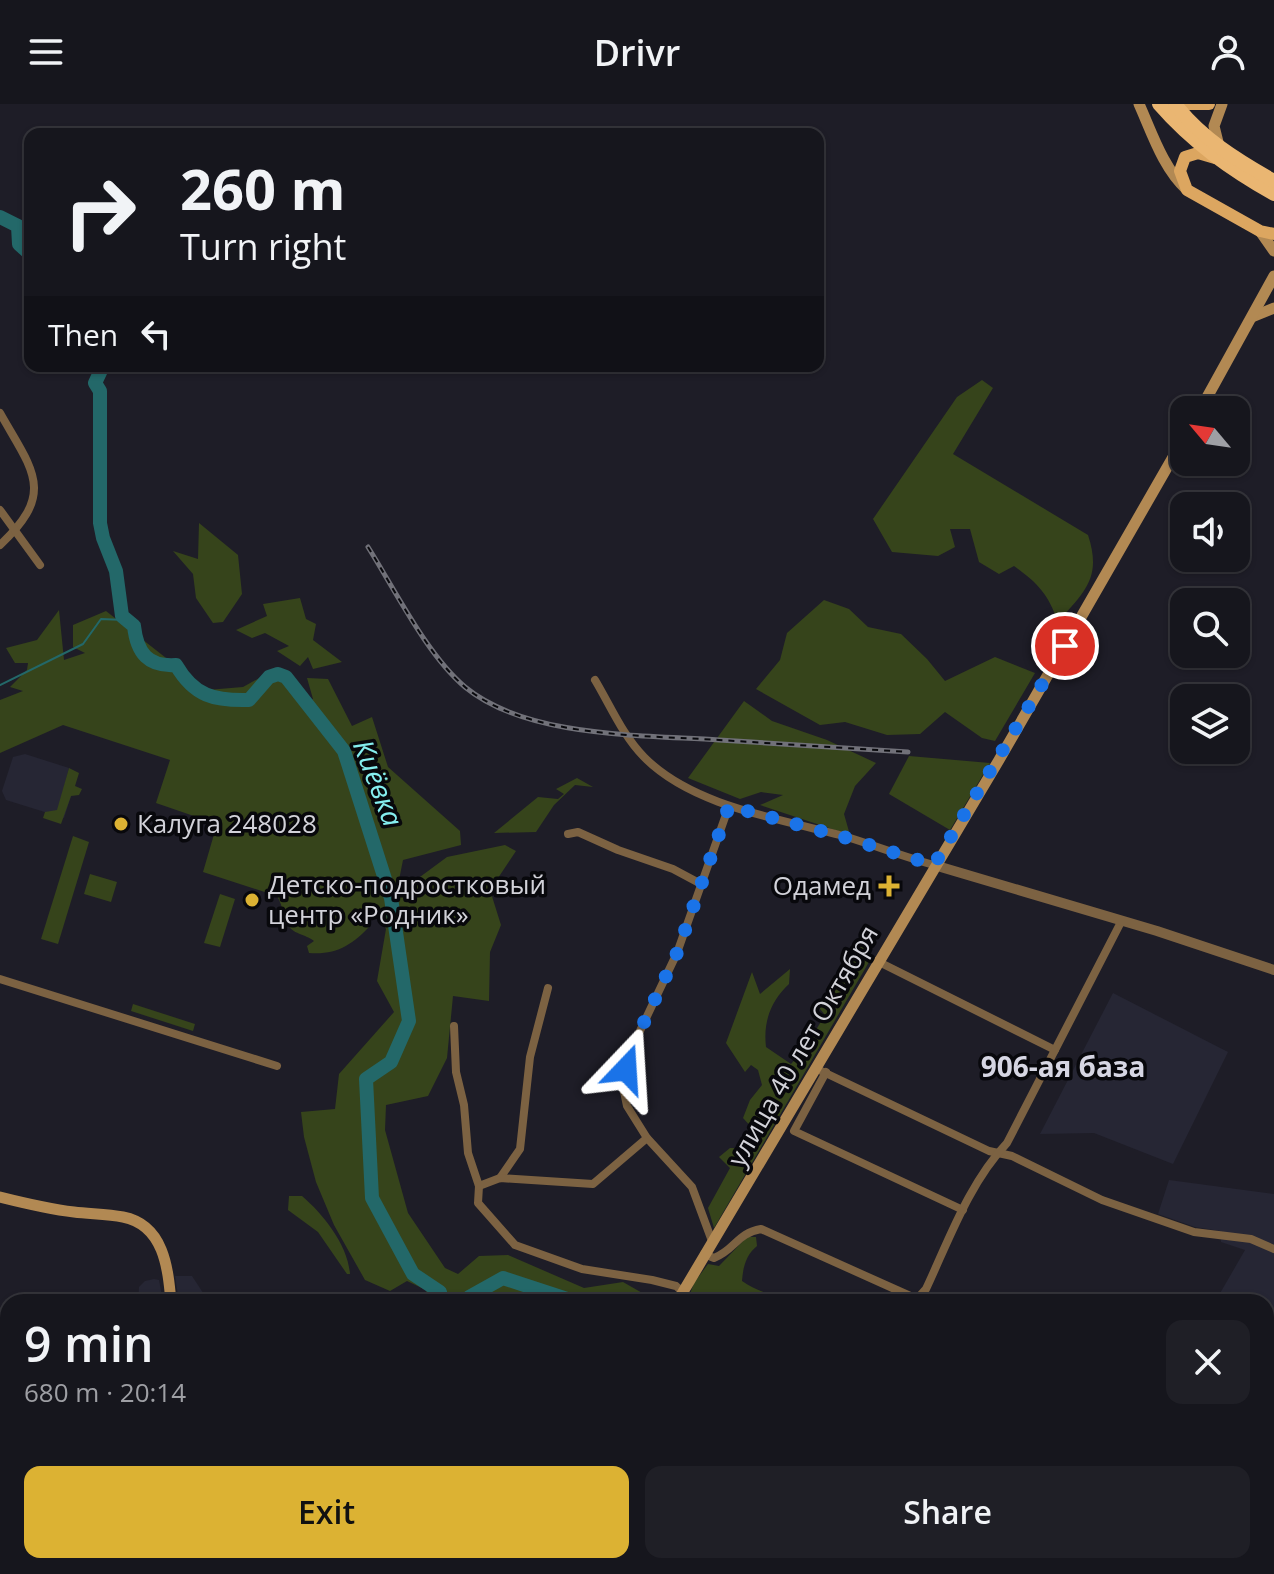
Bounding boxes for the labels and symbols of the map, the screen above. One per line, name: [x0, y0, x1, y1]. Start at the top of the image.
north arrow: [1170, 396, 1250, 476]
pin: [1031, 612, 1099, 680]
water label: Киёвка: [345, 734, 413, 832]
place label: Калуга 248028: [137, 805, 317, 841]
marker: Калуга 248028: [112, 815, 130, 833]
place label: Детско-подростковый центр «Родник»: [268, 866, 546, 932]
place label: Одамед: [773, 867, 871, 903]
marker: Одамед: [878, 875, 900, 897]
marker: Детско-подростковый центр «Родник»: [243, 891, 261, 909]
street label: улица 40 лет Октября: [718, 918, 886, 1173]
position arrow: [584, 1027, 668, 1111]
district label: 906-ая база: [981, 1047, 1145, 1085]

